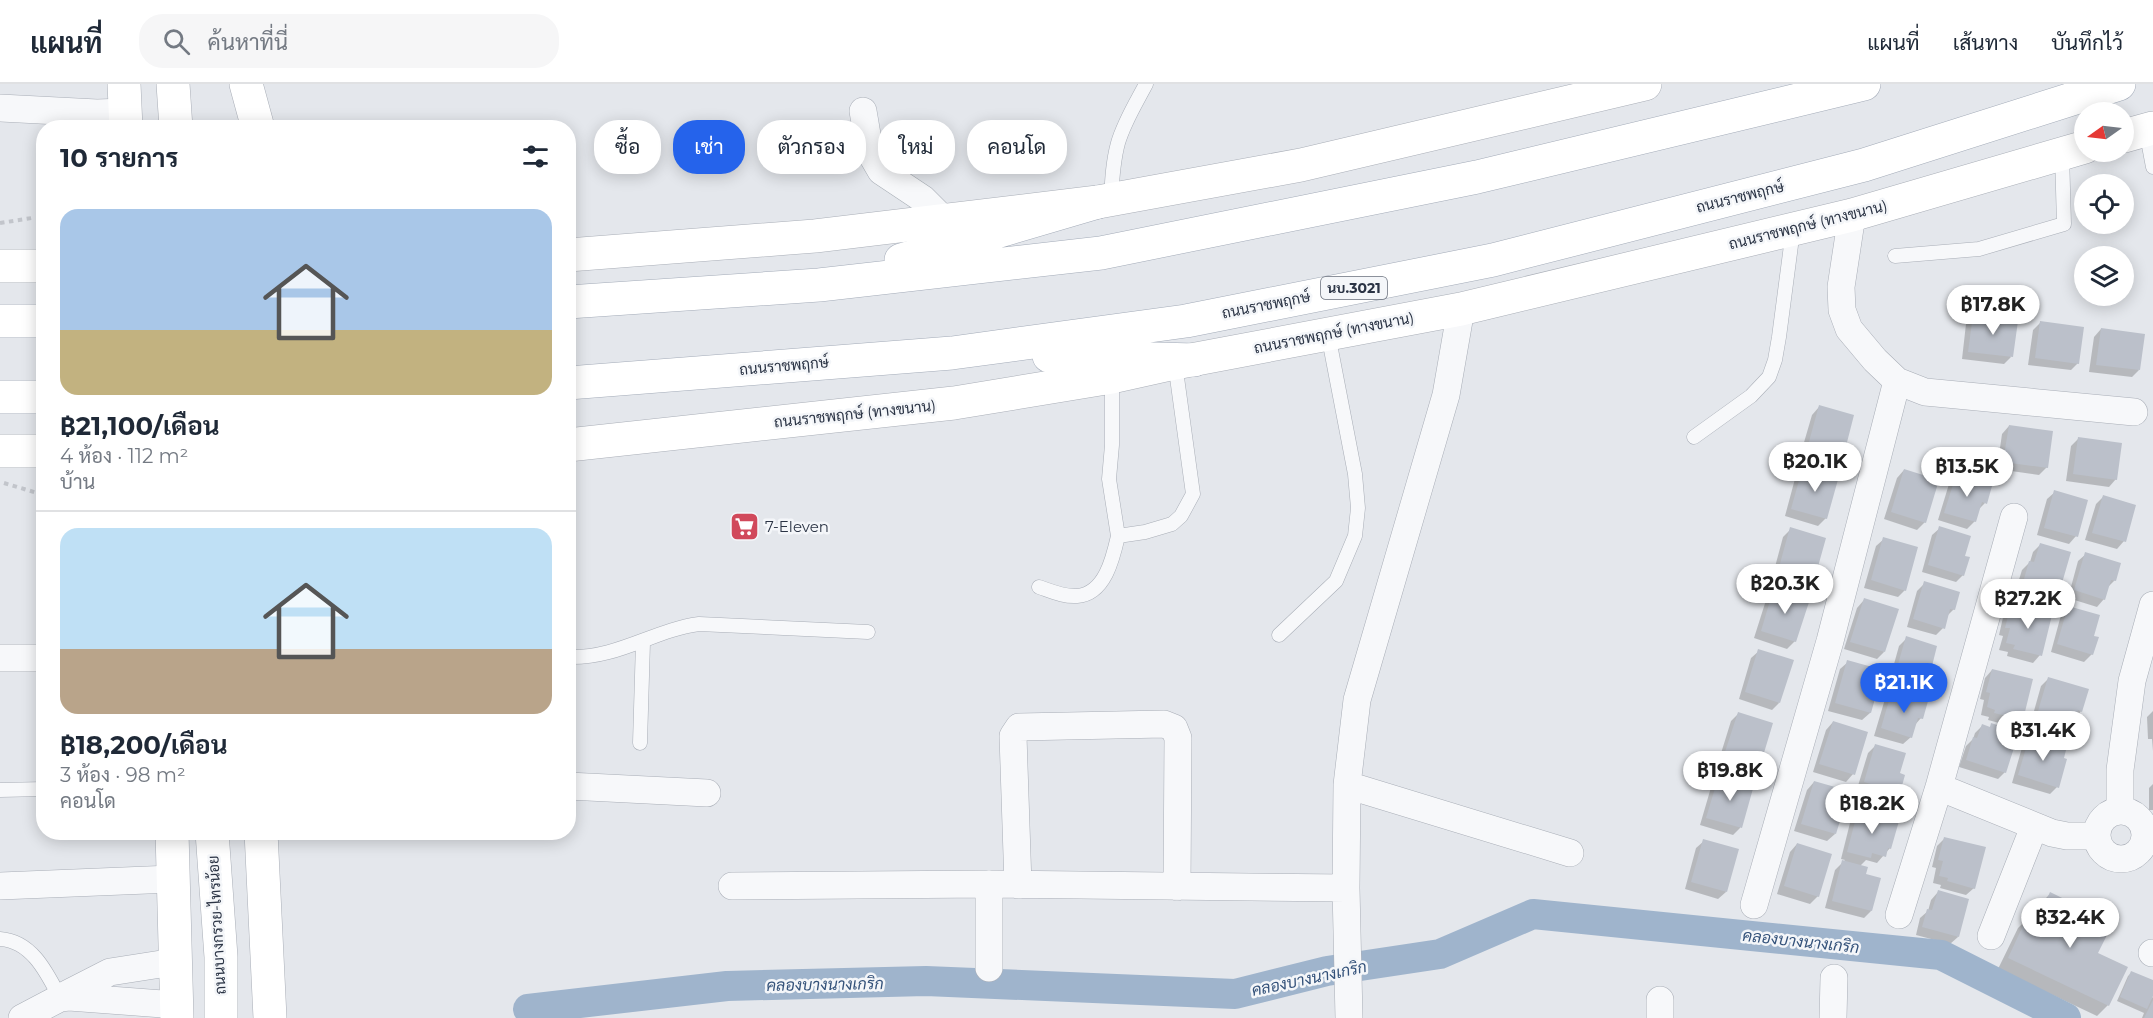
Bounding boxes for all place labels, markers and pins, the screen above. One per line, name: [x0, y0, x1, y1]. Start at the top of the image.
pin: ฿17.8K: [1944, 285, 2042, 336]
pin: ฿20.1K: [1766, 442, 1864, 493]
pin: ฿13.5K: [1918, 447, 2016, 498]
supermarket icon: 7-Eleven: [728, 511, 760, 543]
place label: 7-Eleven: [765, 517, 829, 536]
pin: ฿20.3K: [1736, 564, 1834, 615]
pin: ฿27.2K: [1979, 579, 2077, 630]
pin: ฿21.1K: [1855, 663, 1953, 714]
pin: ฿31.4K: [1994, 711, 2092, 762]
pin: ฿19.8K: [1681, 751, 1779, 802]
pin: ฿18.2K: [1823, 784, 1921, 835]
pin: ฿32.4K: [2021, 898, 2119, 949]

